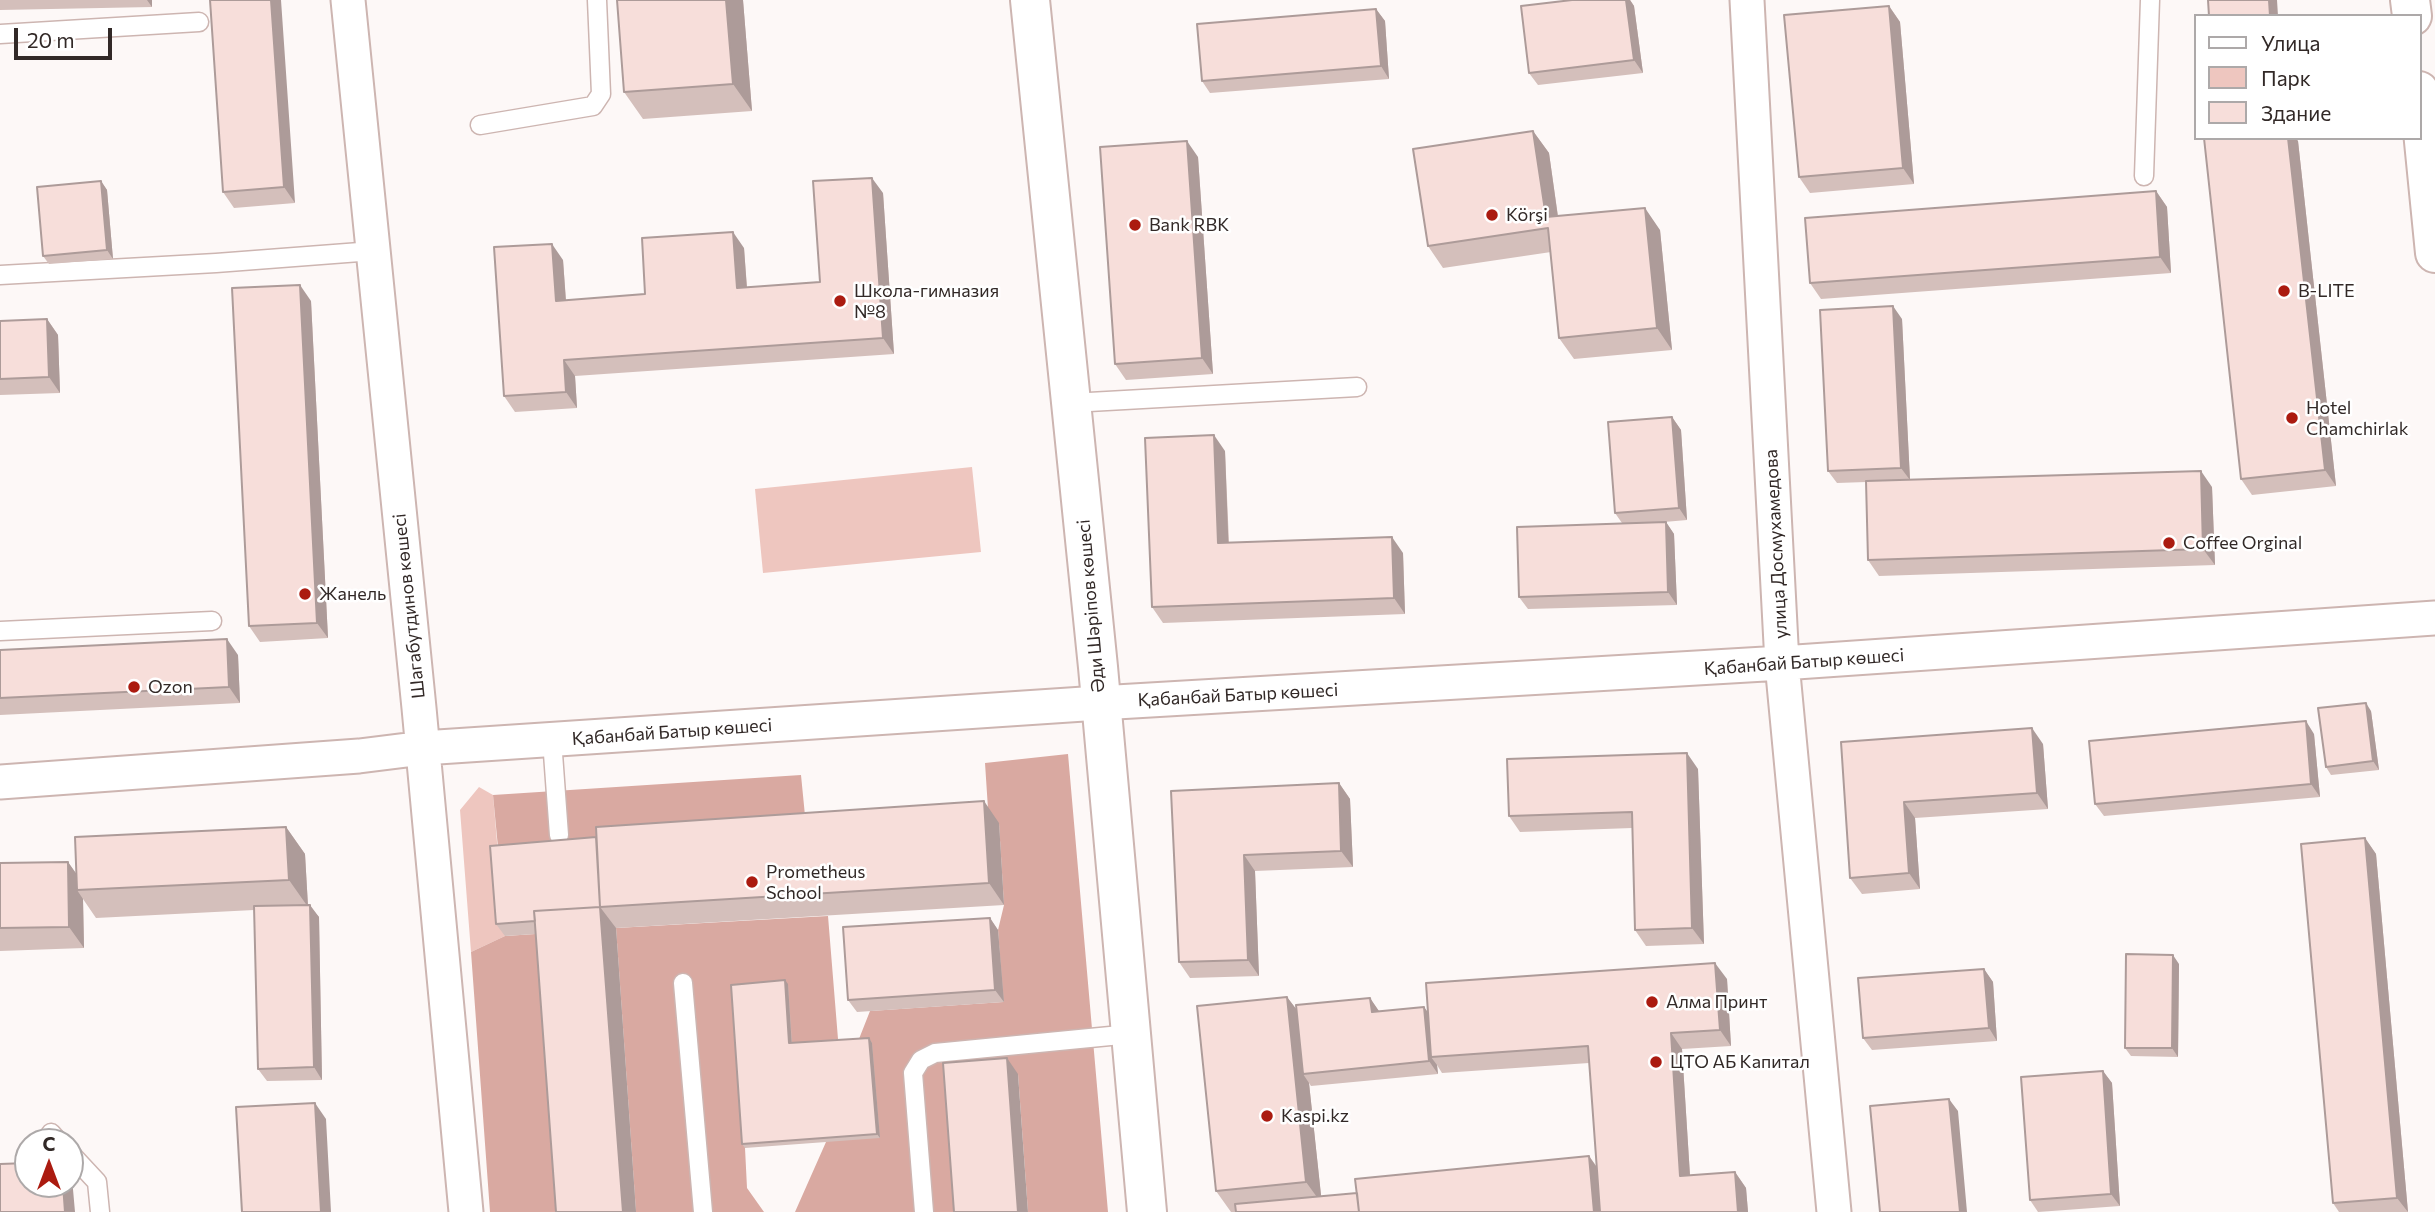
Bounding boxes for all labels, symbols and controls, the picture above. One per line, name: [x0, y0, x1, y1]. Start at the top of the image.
scale bar: [18, 14, 116, 58]
legend: [2194, 14, 2421, 140]
text: 20 m: [27, 27, 75, 52]
text: Улица: [2261, 30, 2320, 55]
text: Парк: [2261, 65, 2311, 90]
text: Здание: [2261, 100, 2331, 125]
place label: Körşi: [1506, 204, 1548, 226]
marker: Körşi: [1484, 207, 1500, 223]
place label: Bank RBK: [1149, 214, 1229, 236]
marker: Bank RBK: [1127, 217, 1143, 233]
place label: Школа-гимназия №8: [854, 280, 999, 322]
place label: B-LITE: [2298, 280, 2355, 302]
marker: B-LITE: [2276, 283, 2292, 299]
marker: Школа-гимназия №8: [832, 293, 848, 309]
place label: Hotel Chamchirlak: [2306, 397, 2409, 440]
marker: Hotel Chamchirlak: [2284, 410, 2300, 426]
street label: улица Досмухамедова: [1760, 449, 1792, 639]
street label: Шагабутдинов көшесі: [389, 512, 429, 700]
street label: Әди Шәріпов көшесі: [1073, 519, 1109, 693]
place label: Coffee Orginal: [2183, 532, 2302, 554]
marker: Coffee Orginal: [2161, 535, 2177, 551]
place label: Жанель: [319, 583, 386, 605]
marker: Жанель: [297, 586, 313, 602]
street label: Қабанбай Батыр көшесі: [1703, 644, 1905, 680]
place label: Ozon: [148, 676, 193, 698]
marker: Ozon: [126, 679, 142, 695]
street label: Қабанбай Батыр көшесі: [1137, 679, 1339, 711]
street label: Қабанбай Батыр көшесі: [571, 714, 773, 750]
place label: Prometheus School: [766, 861, 865, 903]
marker: Prometheus School: [744, 874, 760, 890]
place label: Алма Принт: [1666, 991, 1767, 1013]
marker: Алма Принт: [1644, 994, 1660, 1010]
place label: ЦТО АБ Капитал: [1670, 1051, 1810, 1073]
marker: ЦТО АБ Капитал: [1648, 1054, 1664, 1070]
place label: Kaspi.kz: [1281, 1105, 1349, 1127]
marker: Kaspi.kz: [1259, 1108, 1275, 1124]
north arrow: [14, 1128, 84, 1198]
text: С: [43, 1132, 56, 1155]

